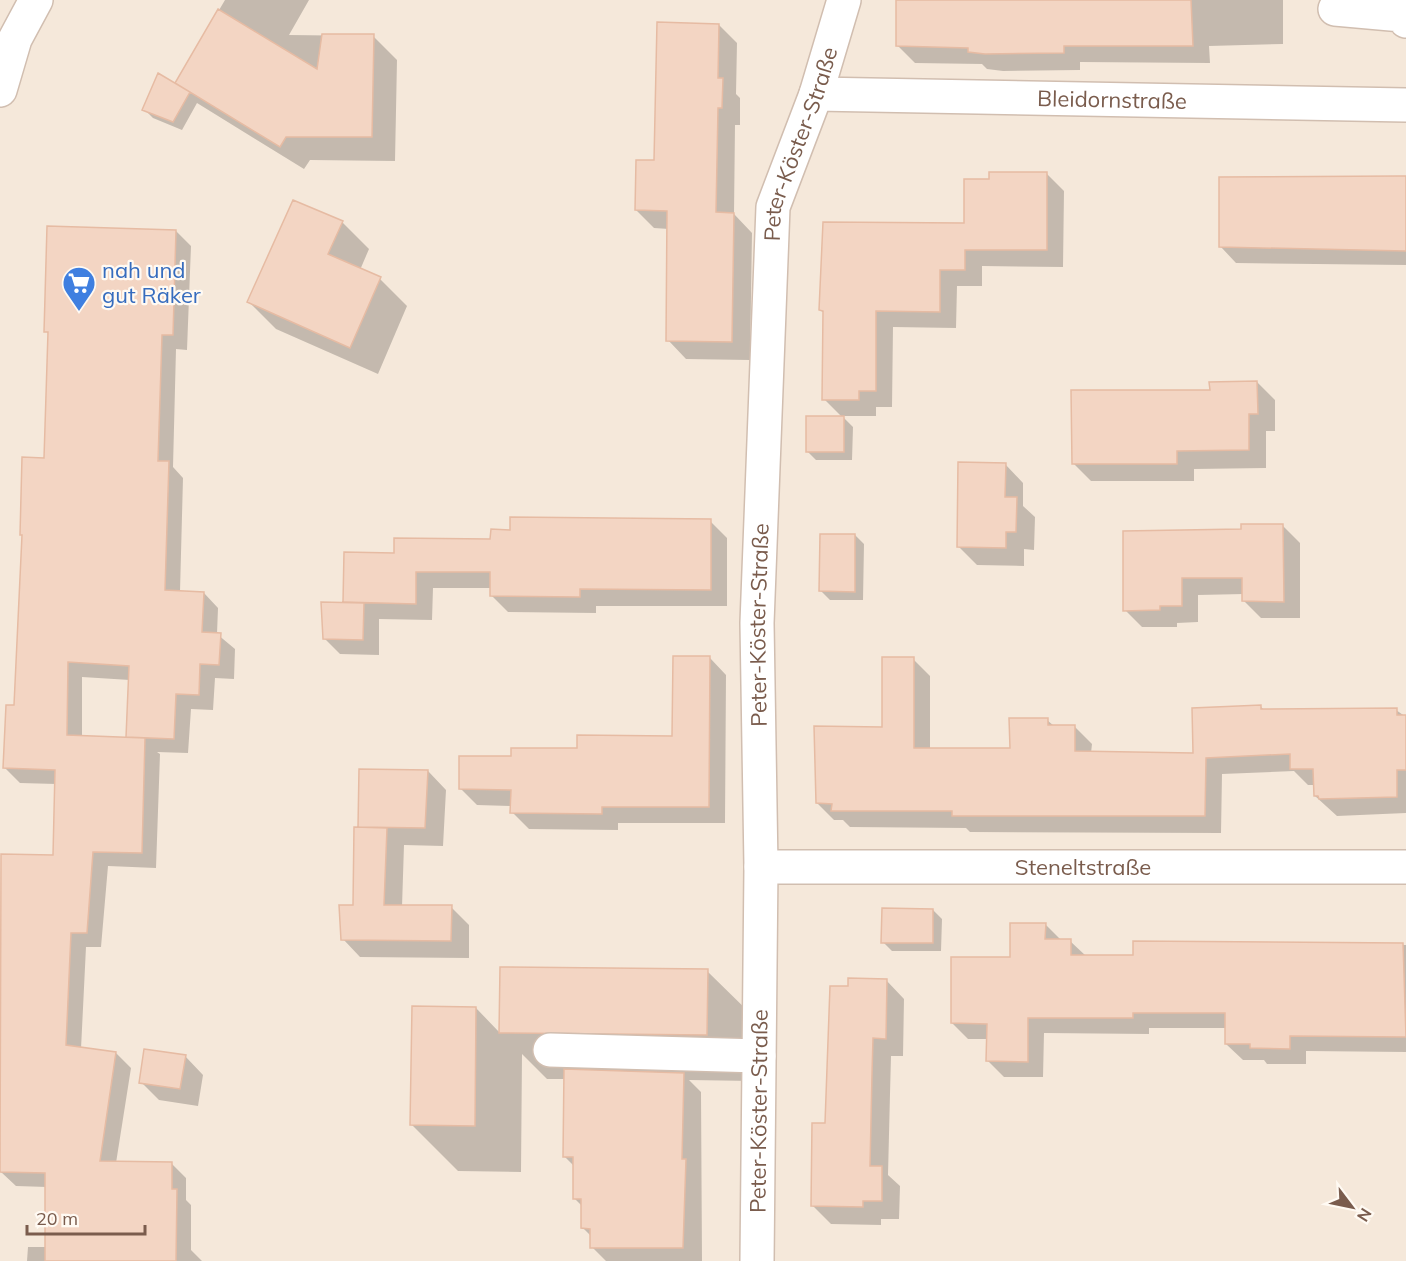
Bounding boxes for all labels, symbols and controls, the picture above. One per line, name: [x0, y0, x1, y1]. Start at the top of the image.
street label: Peter-Köster-Straße: [758, 43, 843, 242]
street label: Bleidornstraße: [1037, 84, 1187, 115]
place label: nah und gut Räker: [102, 256, 201, 309]
supermarket icon: nah und gut Räker: [61, 265, 97, 312]
street label: Peter-Köster-Straße: [743, 523, 775, 727]
street label: Steneltstraße: [1015, 853, 1151, 881]
street label: Peter-Köster-Straße: [743, 1009, 774, 1213]
north arrow: [1322, 1177, 1382, 1237]
scale bar: [27, 1198, 146, 1236]
text: N: [1353, 1205, 1376, 1225]
text: 20 m: [36, 1207, 78, 1230]

